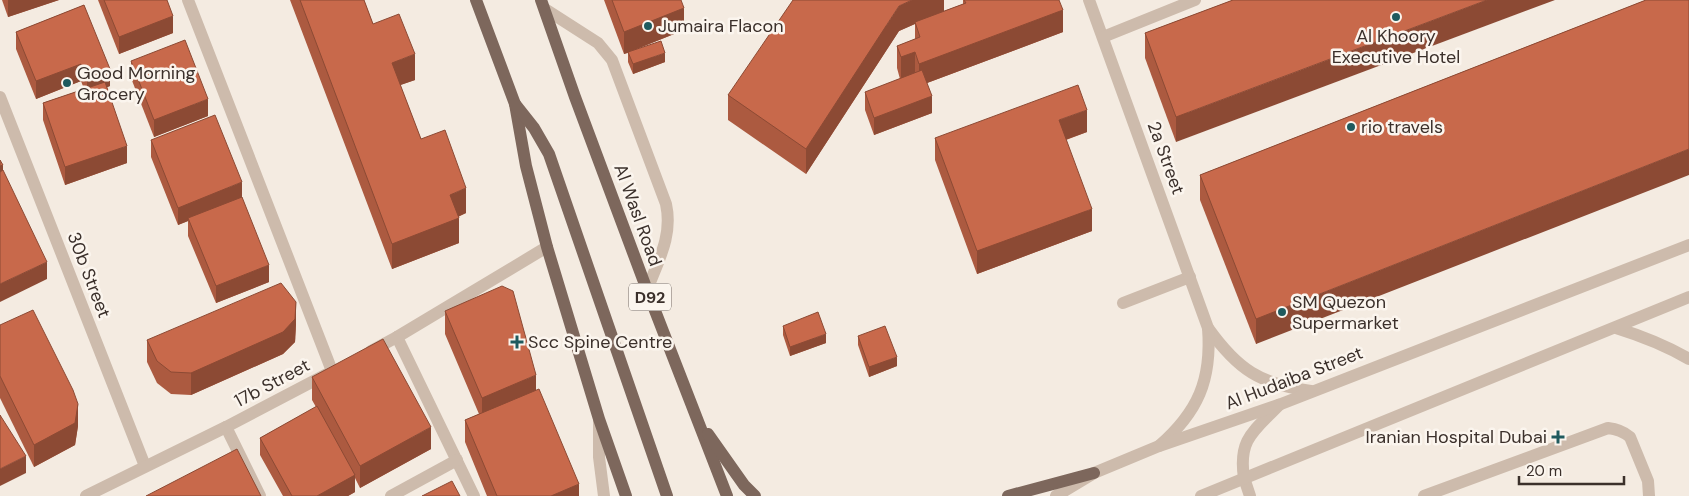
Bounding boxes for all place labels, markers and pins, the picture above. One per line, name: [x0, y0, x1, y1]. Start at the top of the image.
marker: Al Khoory Executive Hotel: [1390, 11, 1402, 23]
place label: Jumaira Flacon: [658, 14, 783, 38]
marker: Jumaira Flacon: [642, 20, 654, 32]
place label: Al Khoory Executive Hotel: [1332, 24, 1460, 69]
place label: Good Morning Grocery: [77, 61, 196, 106]
marker: Good Morning Grocery: [61, 77, 73, 89]
place label: rio travels: [1361, 115, 1443, 139]
marker: rio travels: [1345, 121, 1357, 133]
place label: SM Quezon Supermarket: [1292, 290, 1399, 335]
marker: SM Quezon Supermarket: [1276, 306, 1288, 318]
place label: Scc Spine Centre: [528, 330, 672, 354]
marker: Scc Spine Centre: [510, 335, 524, 349]
place label: Iranian Hospital Dubai: [1365, 425, 1547, 449]
marker: Iranian Hospital Dubai: [1551, 430, 1565, 444]

